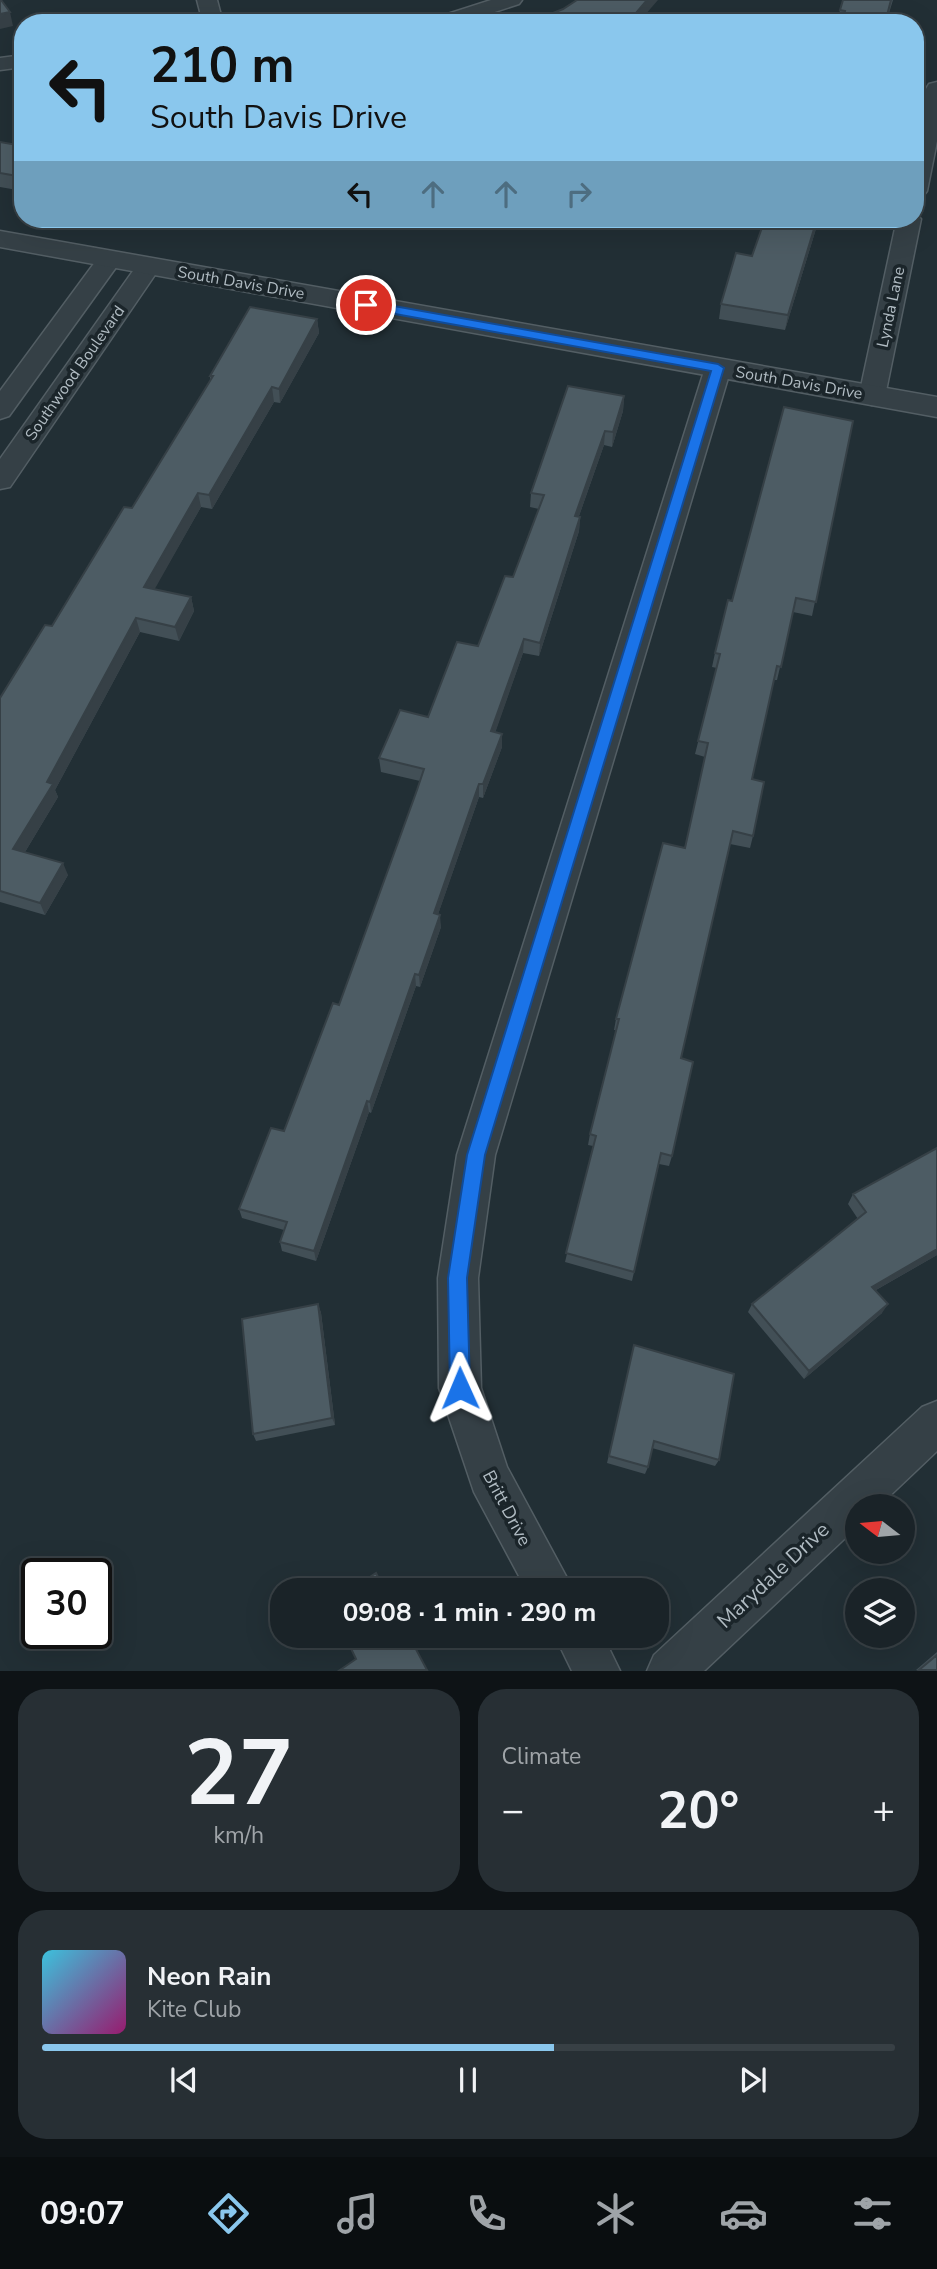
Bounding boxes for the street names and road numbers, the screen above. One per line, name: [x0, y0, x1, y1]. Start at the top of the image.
street label: South Davis Drive: [176, 261, 306, 305]
street label: Lynda Lane: [872, 265, 910, 349]
street label: Southwood Boulevard: [20, 301, 130, 445]
street label: South Davis Drive: [734, 361, 864, 405]
street label: Britt Drive: [477, 1466, 537, 1550]
street label: Marydale Drive: [711, 1516, 835, 1634]

